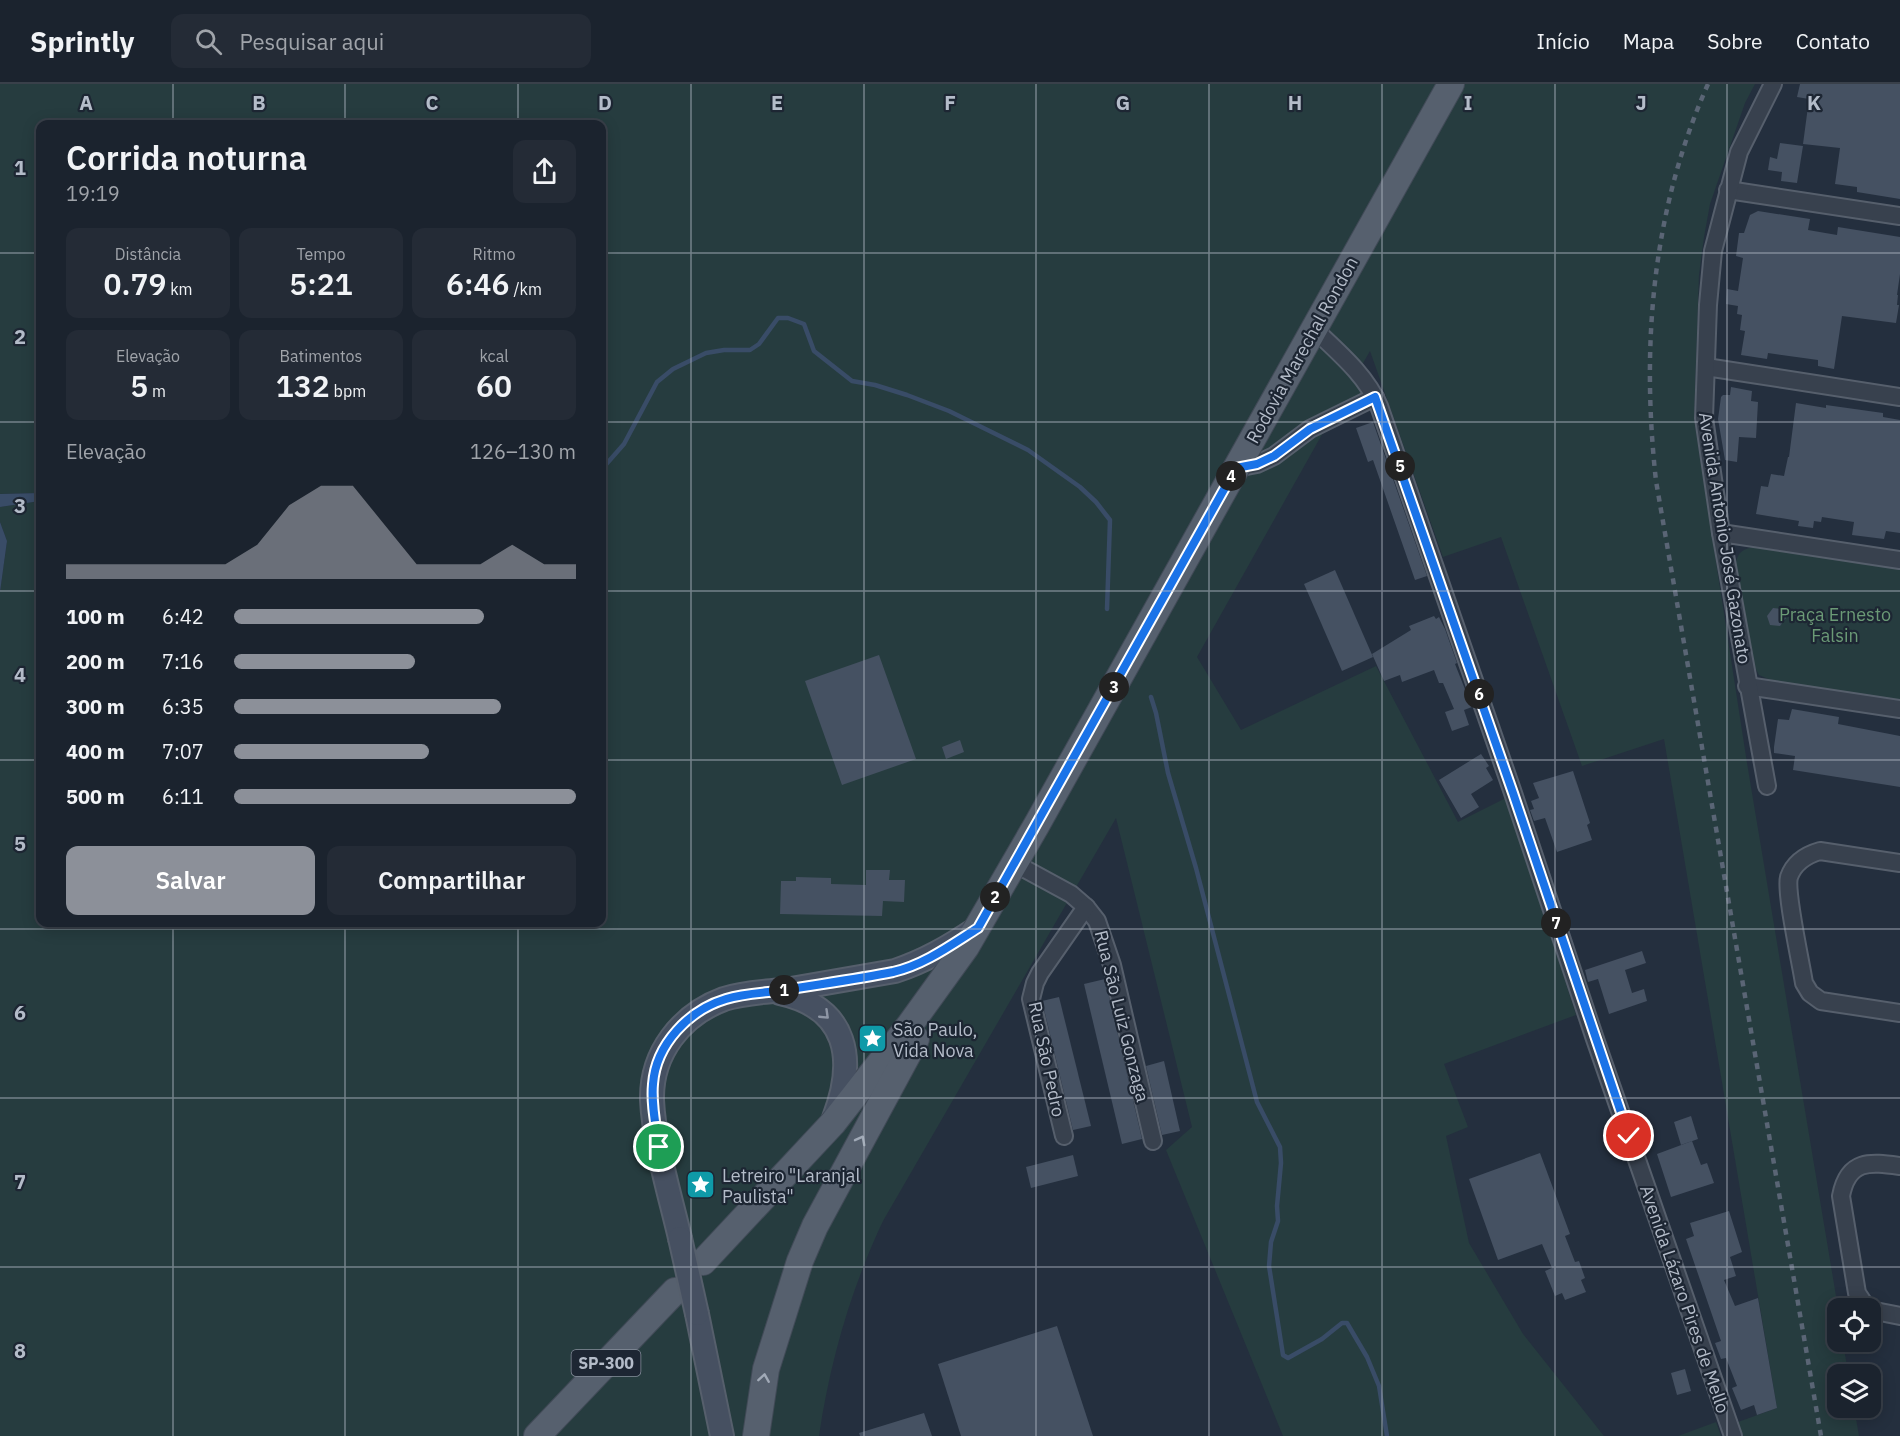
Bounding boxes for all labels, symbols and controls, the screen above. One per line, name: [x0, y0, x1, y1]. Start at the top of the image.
search box: [171, 14, 591, 68]
text: Sprintly: [30, 23, 135, 60]
icon: search: [192, 25, 225, 58]
text: Pesquisar aqui: [240, 27, 384, 56]
text: Início: [1537, 27, 1590, 55]
text: Mapa: [1623, 27, 1674, 55]
text: Sobre: [1707, 27, 1763, 55]
text: Contato: [1796, 27, 1870, 55]
text: A: [79, 89, 93, 116]
text: B: [252, 89, 266, 116]
text: C: [425, 89, 439, 116]
text: D: [598, 89, 612, 116]
text: E: [771, 89, 783, 116]
text: F: [944, 89, 956, 116]
text: G: [1116, 89, 1130, 116]
text: H: [1288, 89, 1302, 116]
text: I: [1464, 89, 1472, 116]
text: J: [1635, 89, 1647, 116]
text: K: [1807, 89, 1821, 116]
text: Corrida noturna: [66, 136, 307, 179]
button: share: [513, 140, 576, 203]
text: 1: [14, 154, 26, 181]
text: 19:19: [66, 180, 120, 207]
text: Distância: [115, 244, 181, 264]
text: Tempo: [296, 244, 346, 264]
text: Ritmo: [473, 244, 515, 264]
street label: Rodovia Marechal Rondon: [1241, 253, 1363, 447]
text: 0.79: [103, 264, 166, 303]
text: 5:21: [289, 264, 353, 303]
text: 6:46: [446, 264, 510, 303]
text: km: [166, 279, 193, 299]
text: /km: [510, 279, 542, 299]
text: 2: [14, 323, 26, 350]
text: Elevação: [116, 346, 180, 366]
text: Batimentos: [280, 346, 362, 366]
text: kcal: [479, 346, 509, 366]
text: 5: [130, 366, 148, 405]
text: 132: [276, 366, 330, 405]
text: 60: [476, 366, 512, 405]
text: m: [148, 381, 166, 401]
text: bpm: [330, 381, 366, 401]
street label: Avenida Antonio José Gazonato: [1694, 410, 1756, 666]
text: Elevação: [66, 438, 146, 465]
text: 126–130 m: [470, 438, 576, 465]
pin: 5: [1385, 451, 1415, 481]
text: 5: [1395, 456, 1405, 476]
pin: 4: [1216, 461, 1246, 491]
text: 4: [1226, 466, 1236, 486]
text: 3: [14, 492, 26, 519]
text: 100 m: [66, 603, 125, 630]
text: 6:42: [162, 603, 204, 630]
park label: Praça Ernesto Falsin: [1779, 603, 1891, 647]
text: 200 m: [66, 648, 125, 675]
text: 7:16: [162, 648, 204, 675]
text: 4: [14, 661, 26, 688]
pin: 3: [1099, 672, 1129, 702]
text: 3: [1109, 677, 1119, 697]
pin: 6: [1464, 679, 1494, 709]
text: 6: [1474, 684, 1484, 704]
text: 300 m: [66, 693, 125, 720]
text: 6:35: [162, 693, 204, 720]
text: 400 m: [66, 738, 125, 765]
text: 7:07: [162, 738, 204, 765]
text: 500 m: [66, 783, 125, 810]
text: 6:11: [162, 783, 204, 810]
text: 5: [14, 830, 26, 857]
button: Salvar: [66, 846, 315, 915]
button: Compartilhar: [327, 846, 576, 915]
pin: 2: [980, 882, 1010, 912]
text: 2: [990, 887, 1000, 907]
pin: 7: [1541, 908, 1571, 938]
text: 7: [1551, 913, 1561, 933]
street label: Rua São Luiz Gonzaga: [1090, 928, 1155, 1105]
pin: 1: [769, 975, 799, 1005]
text: 1: [779, 980, 789, 1000]
text: 6: [14, 999, 26, 1026]
street label: Rua São Pedro: [1024, 999, 1070, 1119]
one-way arrow: [818, 1008, 828, 1019]
place label: São Paulo, Vida Nova: [893, 1018, 977, 1062]
place icon: São Paulo, Vida Nova: [856, 1023, 888, 1055]
pin: [1603, 1110, 1654, 1161]
icon: check: [1612, 1119, 1645, 1152]
pin: [633, 1121, 684, 1172]
icon: arrive: [642, 1130, 675, 1163]
one-way arrow: [854, 1136, 865, 1146]
place label: Letreiro "Laranjal Paulista": [722, 1164, 860, 1208]
text: 7: [14, 1168, 26, 1195]
place icon: Letreiro "Laranjal Paulista": [685, 1169, 717, 1201]
street label: Avenida Lázaro Pires de Mello: [1635, 1182, 1735, 1416]
map controls: [1827, 1298, 1881, 1418]
button: locate: [1827, 1298, 1881, 1352]
text: 8: [14, 1337, 26, 1364]
road number: SP-300: [572, 1350, 640, 1376]
button: layers: [1827, 1364, 1881, 1418]
one-way arrow: [758, 1373, 770, 1383]

